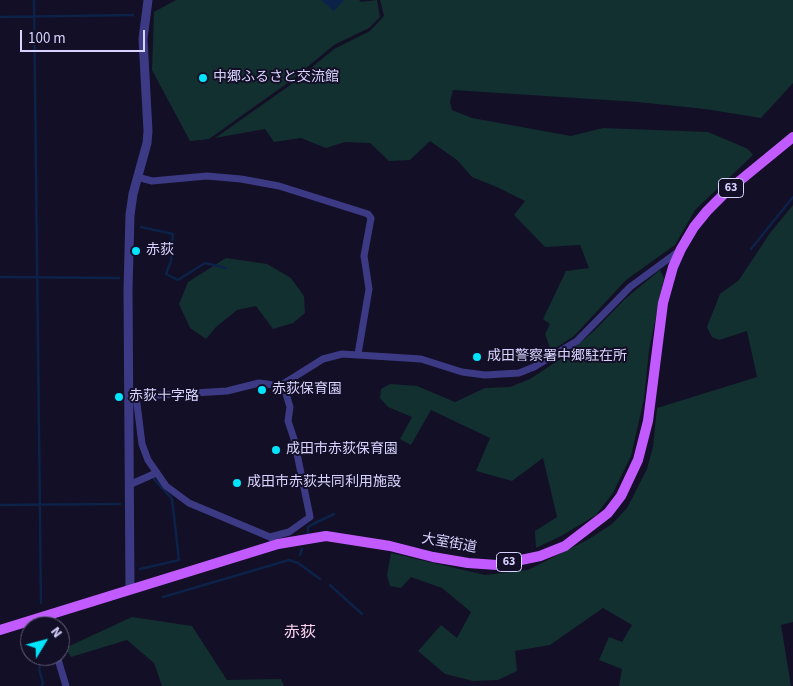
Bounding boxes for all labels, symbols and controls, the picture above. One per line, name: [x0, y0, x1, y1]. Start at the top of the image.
scale bar: [22, 20, 148, 52]
text: 100 m: [28, 28, 66, 49]
place label: 中郷ふるさと交流館: [213, 70, 339, 86]
marker: 中郷ふるさと交流館: [197, 72, 209, 84]
road number: 63: [718, 178, 744, 198]
place label: 赤荻: [146, 243, 174, 259]
marker: 赤荻: [130, 245, 142, 257]
place label: 成田警察署中郷駐在所: [487, 349, 627, 365]
marker: 成田警察署中郷駐在所: [471, 351, 483, 363]
place label: 赤荻保育園: [272, 382, 342, 398]
marker: 赤荻保育園: [256, 384, 268, 396]
place label: 赤荻十字路: [129, 389, 199, 405]
marker: 赤荻十字路: [113, 391, 125, 403]
place label: 成田市赤荻保育園: [286, 442, 398, 458]
marker: 成田市赤荻保育園: [270, 444, 282, 456]
place label: 成田市赤荻共同利用施設: [247, 475, 401, 491]
marker: 成田市赤荻共同利用施設: [231, 477, 243, 489]
street label: 大室街道: [420, 531, 478, 557]
road number: 63: [496, 552, 522, 572]
north arrow: [20, 616, 70, 666]
text: N: [45, 623, 67, 642]
district label: 赤荻: [284, 623, 316, 643]

